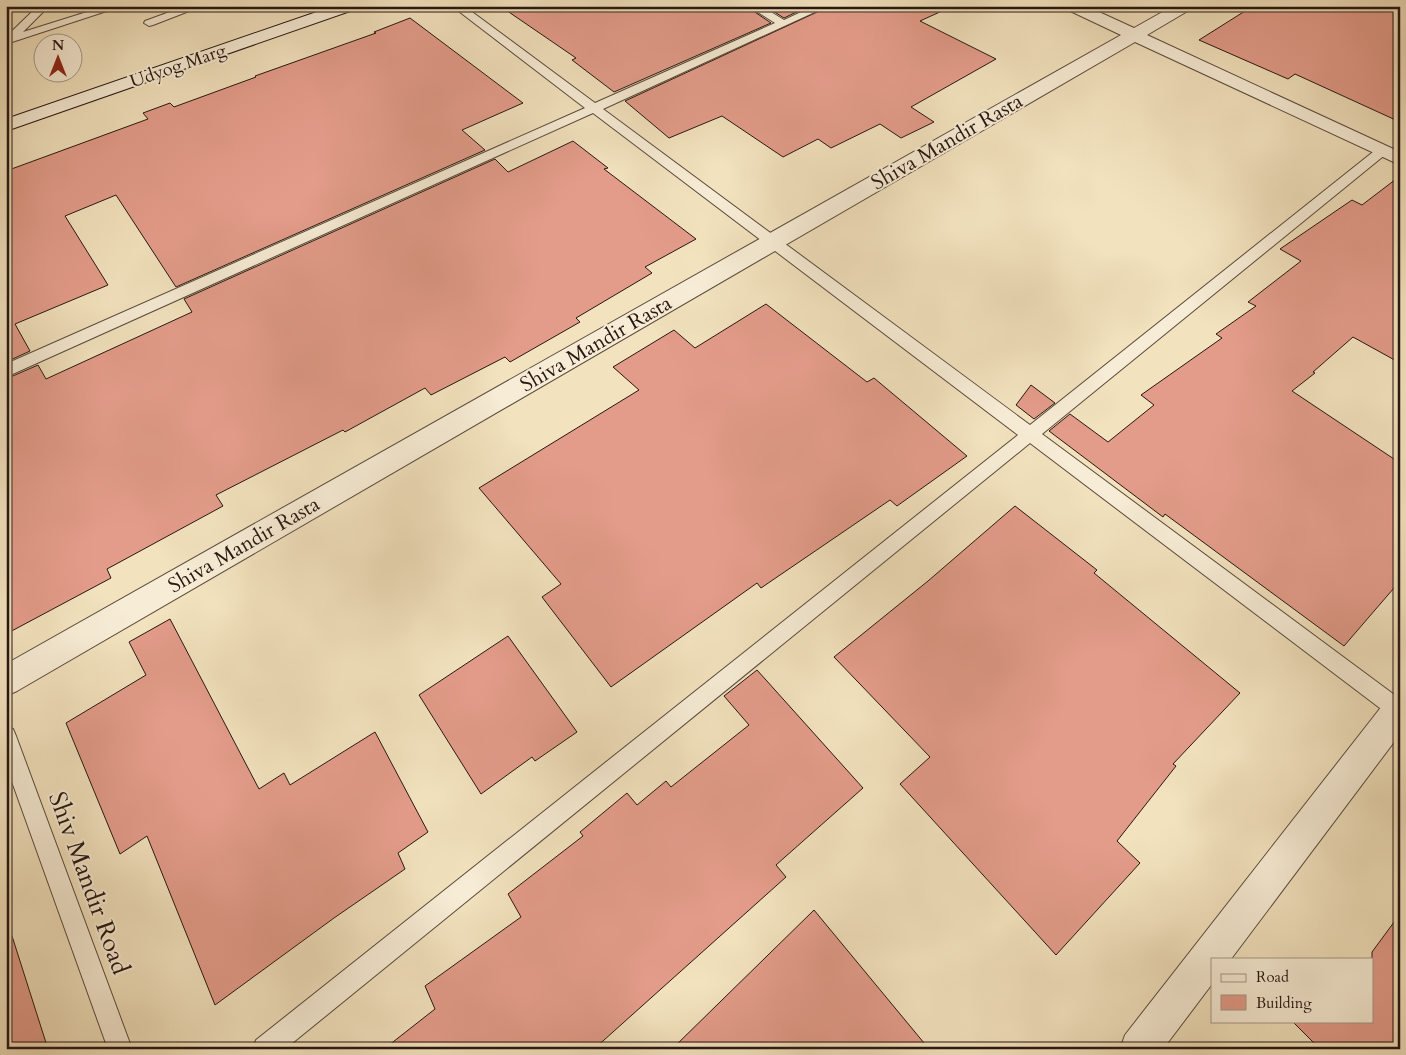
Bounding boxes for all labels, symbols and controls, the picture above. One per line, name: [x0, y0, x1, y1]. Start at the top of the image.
north arrow: [32, 32, 82, 82]
text: N: [52, 36, 64, 55]
street label: Udyog Marg: [127, 38, 230, 94]
street label: Shiva Mandir Rasta: [866, 87, 1028, 197]
street label: Shiva Mandir Rasta: [515, 289, 677, 399]
street label: Shiva Mandir Rasta: [163, 490, 325, 600]
street label: Shiv Mandir Road: [40, 787, 138, 980]
legend: [1211, 958, 1374, 1022]
text: Road: [1256, 967, 1289, 987]
text: Building: [1256, 993, 1312, 1013]

